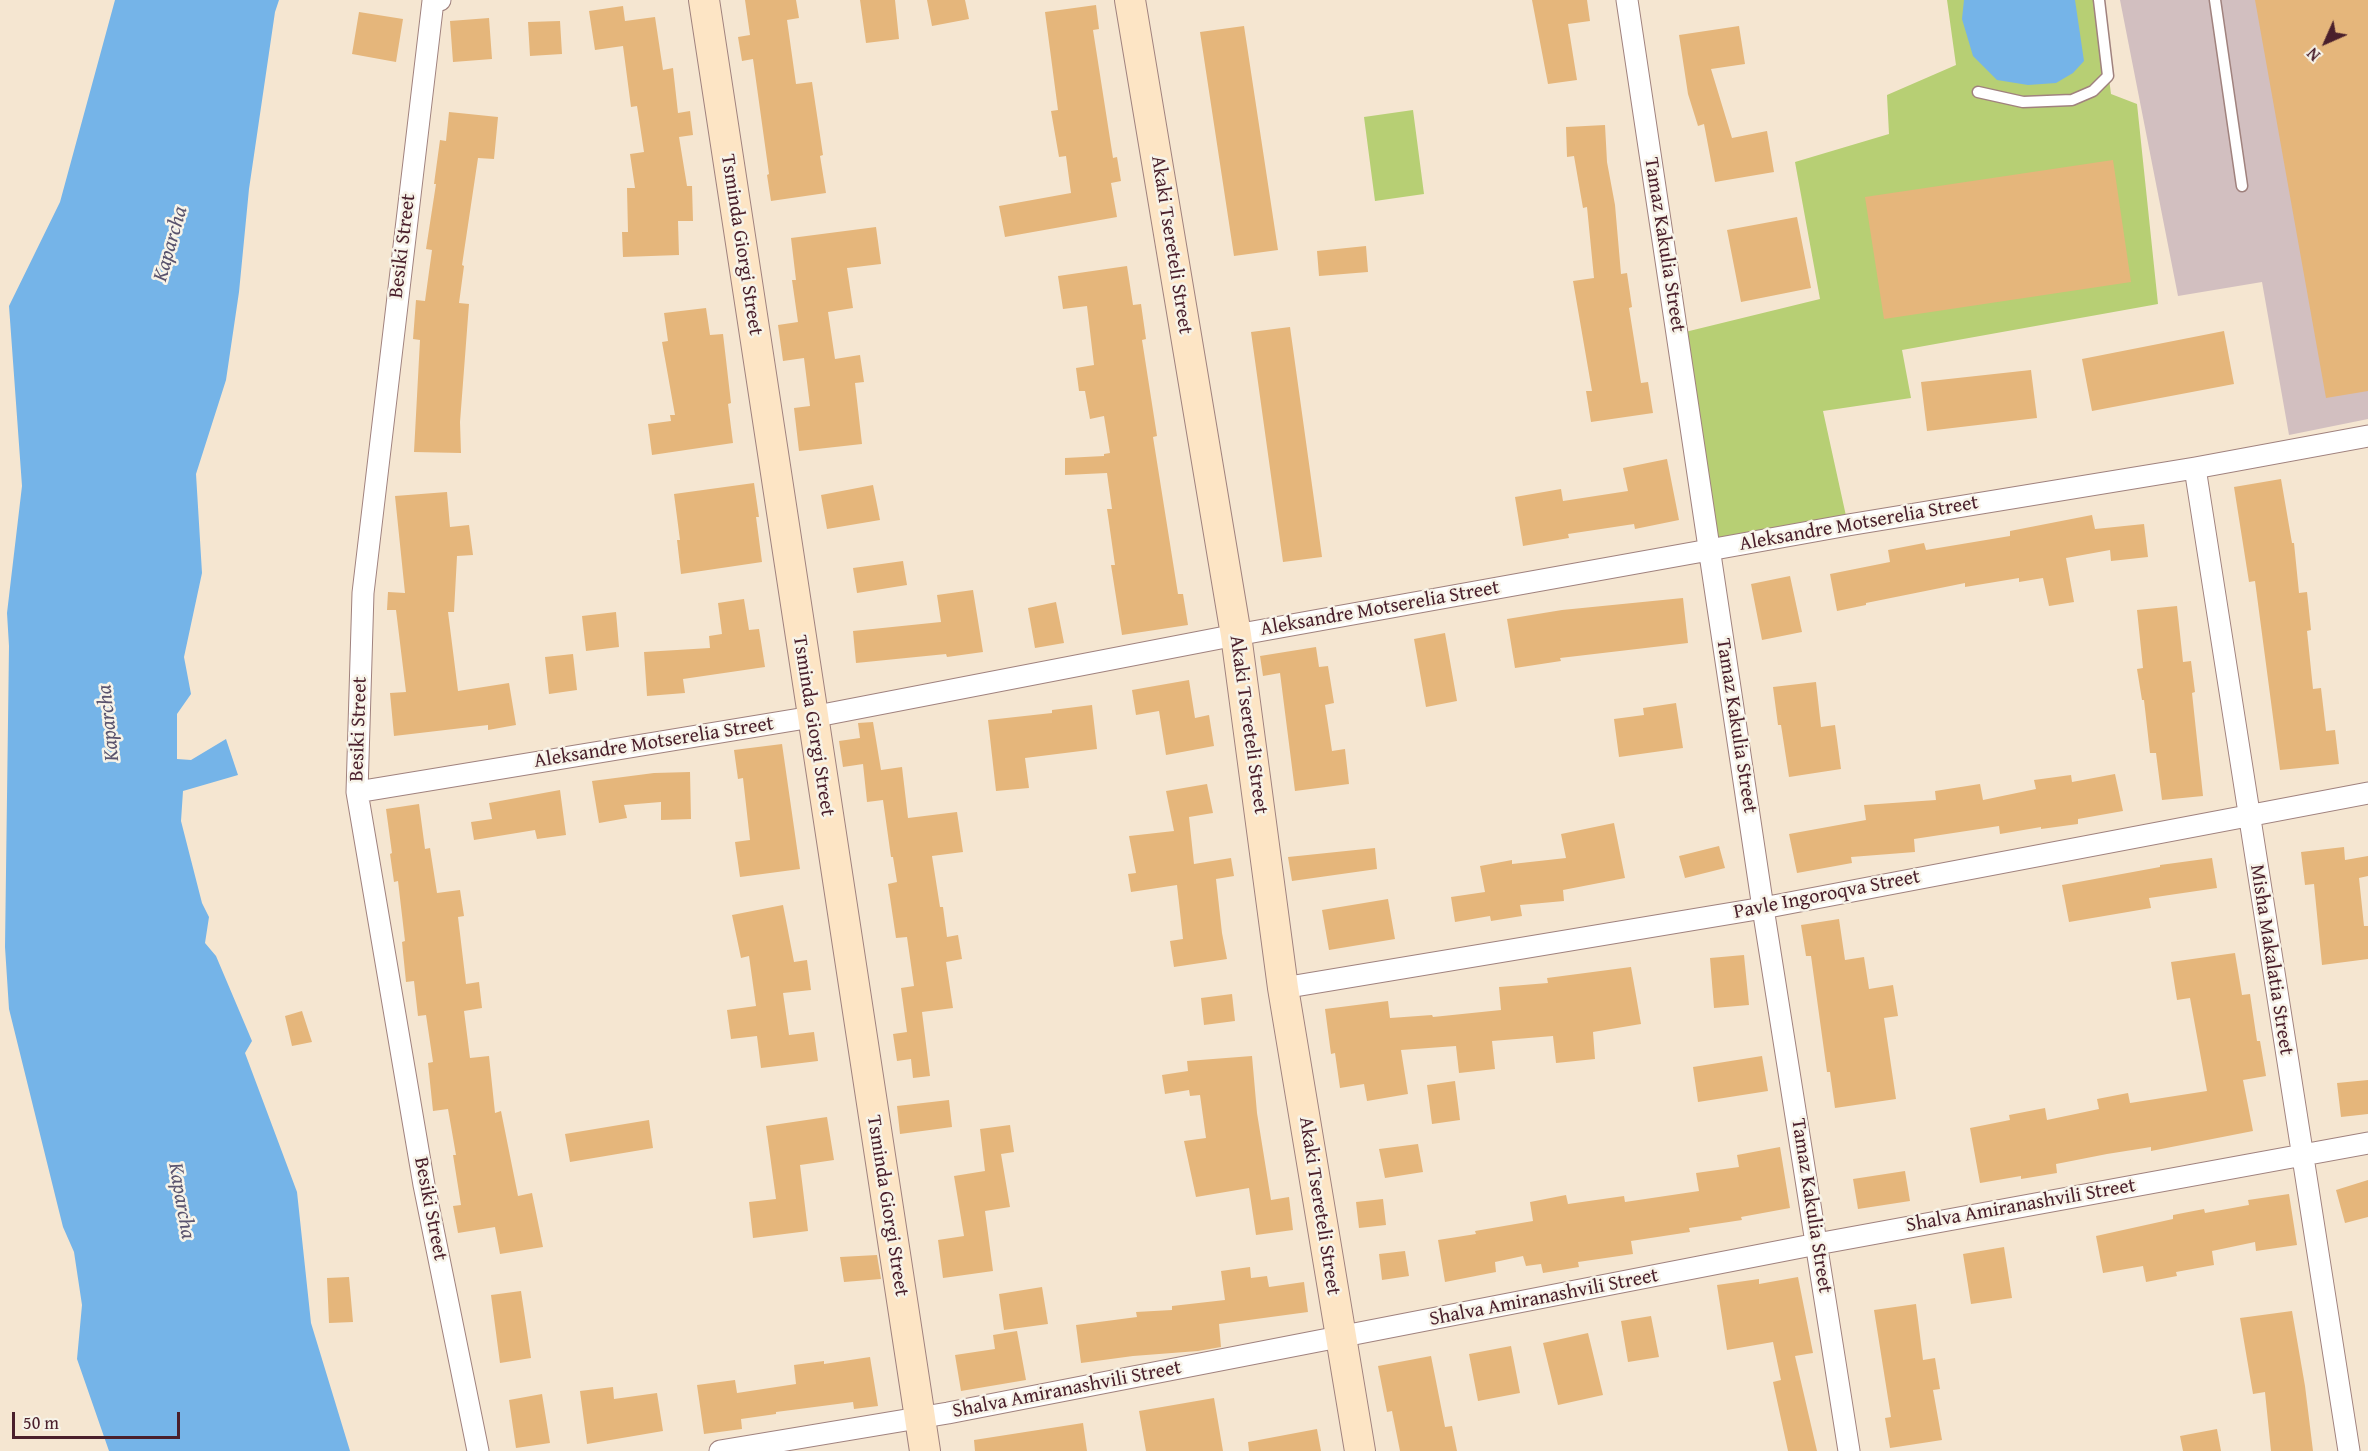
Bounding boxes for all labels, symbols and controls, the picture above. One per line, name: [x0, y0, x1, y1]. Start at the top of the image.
north arrow: [2296, 12, 2356, 72]
text: N: [2301, 42, 2326, 67]
street label: Tsminda Giorgi Street: [715, 153, 767, 337]
street label: Akaki Tsereteli Street: [1145, 154, 1197, 336]
street label: Tamaz Kakulia Street: [1638, 156, 1690, 334]
street label: Besiki Street: [385, 192, 421, 300]
water label: Kaparcha: [148, 204, 194, 284]
street label: Aleksandre Motserelia Street: [1738, 491, 1980, 557]
street label: Aleksandre Motserelia Street: [1259, 576, 1501, 642]
street label: Tsminda Giorgi Street: [787, 634, 839, 818]
street label: Akaki Tsereteli Street: [1224, 634, 1272, 816]
street label: Tamaz Kakulia Street: [1710, 637, 1762, 815]
street label: Besiki Street: [345, 676, 373, 782]
water label: Kaparcha: [92, 683, 126, 763]
street label: Aleksandre Motserelia Street: [532, 712, 776, 774]
street label: Misha Makalatia Street: [2244, 863, 2298, 1057]
street label: Pavle Ingoroqva Street: [1732, 865, 1922, 925]
street label: Tsminda Giorgi Street: [861, 1114, 913, 1298]
street label: Akaki Tsereteli Street: [1293, 1115, 1345, 1297]
street label: Tamaz Kakulia Street: [1785, 1117, 1837, 1295]
street label: Besiki Street: [408, 1155, 452, 1263]
water label: Kaparcha: [162, 1161, 200, 1241]
street label: Shalva Amiranashvili Street: [1904, 1174, 2138, 1238]
street label: Shalva Amiranashvili Street: [1427, 1264, 1661, 1332]
street label: Shalva Amiranashvili Street: [950, 1356, 1184, 1424]
scale bar: [15, 1400, 183, 1438]
text: 50 m: [23, 1409, 59, 1436]

